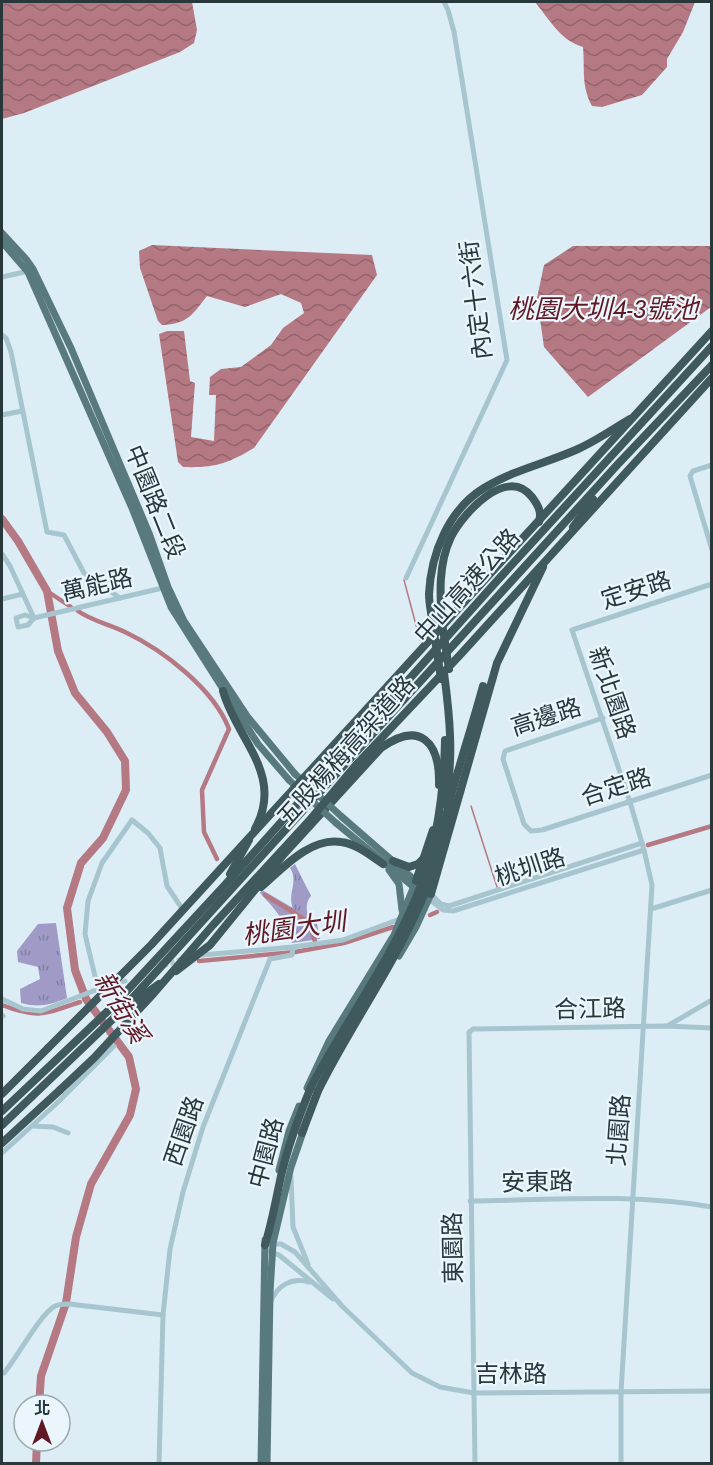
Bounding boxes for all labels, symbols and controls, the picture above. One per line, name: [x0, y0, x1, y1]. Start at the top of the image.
street label: 內定十六街: [451, 238, 500, 362]
water label: 桃園大圳4-3號池: [508, 290, 701, 328]
street label: 中園路二段: [117, 440, 194, 564]
street label: 中山高速公路: [405, 520, 528, 651]
street label: 萬能路: [58, 559, 136, 610]
street label: 定安路: [596, 562, 675, 617]
street label: 新北園路: [580, 642, 645, 744]
street label: 五股楊梅高架道路: [268, 668, 423, 834]
street label: 高邊路: [506, 689, 585, 744]
street label: 合定路: [576, 759, 655, 814]
street label: 桃圳路: [490, 839, 569, 894]
water label: 桃園大圳: [240, 901, 352, 954]
water label: 新街溪: [85, 964, 159, 1054]
street label: 合江路: [554, 990, 626, 1027]
street label: 西園路: [155, 1091, 212, 1171]
street label: 北園路: [599, 1093, 638, 1167]
street label: 中園路: [239, 1114, 292, 1192]
street label: 安東路: [501, 1163, 573, 1200]
street label: 東園路: [434, 1212, 471, 1284]
street label: 吉林路: [475, 1356, 547, 1391]
north arrow: [12, 1393, 72, 1453]
text: 北: [34, 1397, 50, 1420]

